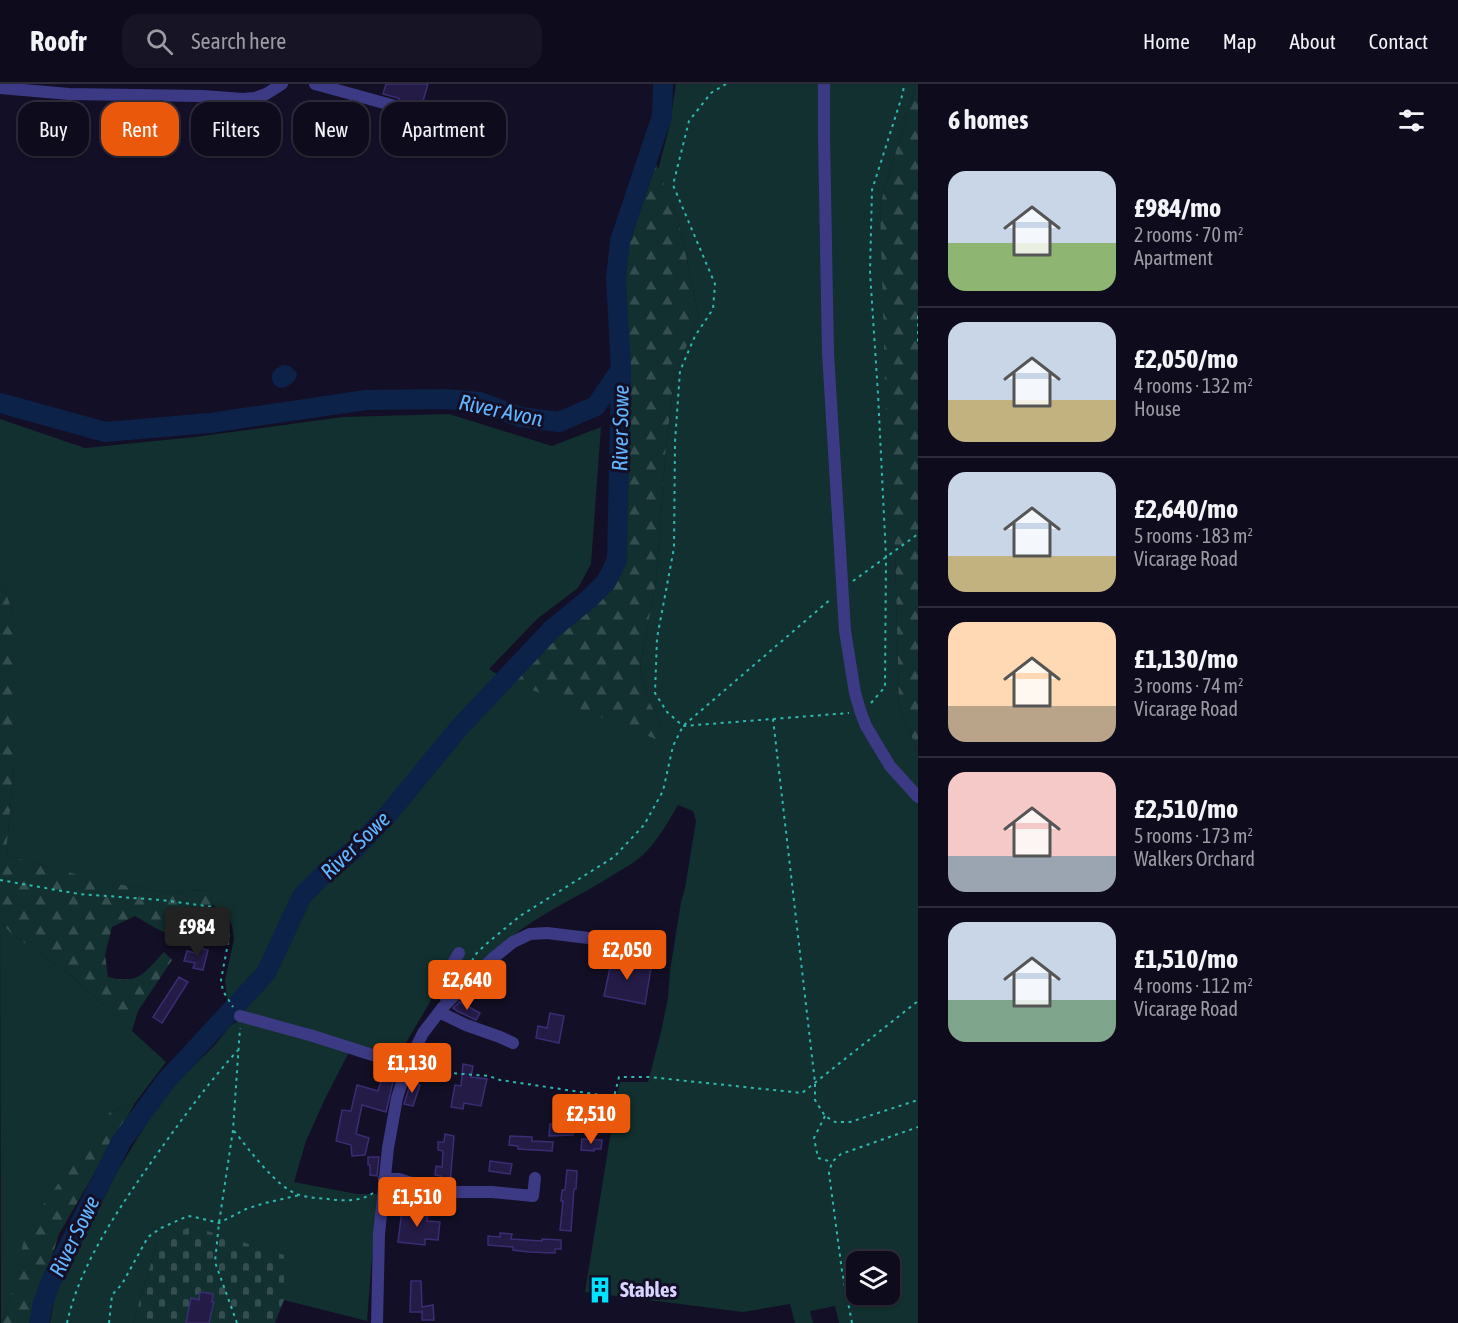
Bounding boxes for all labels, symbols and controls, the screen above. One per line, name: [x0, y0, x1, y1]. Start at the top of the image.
search box: [122, 14, 542, 68]
text: Roofr: [30, 25, 86, 57]
icon: search: [143, 25, 176, 58]
text: Search here: [191, 28, 286, 54]
text: Home: [1143, 29, 1190, 53]
text: Map: [1223, 29, 1257, 53]
text: About: [1290, 29, 1336, 53]
text: Contact: [1369, 29, 1428, 53]
chip: Buy: [18, 102, 89, 156]
chip: Rent: [101, 102, 179, 156]
chip: Filters: [191, 102, 281, 156]
chip: New: [293, 102, 369, 156]
chip: Apartment: [381, 102, 506, 156]
icon: filters: [1395, 104, 1428, 137]
text: 6 homes: [948, 105, 1028, 135]
text: £984/mo: [1134, 193, 1221, 223]
icon: home: [996, 195, 1068, 267]
text: 2 rooms · 70 m²: [1134, 223, 1244, 246]
text: Apartment: [1134, 246, 1213, 269]
text: £2,050/mo: [1134, 344, 1238, 374]
icon: home: [996, 346, 1068, 418]
text: 4 rooms · 132 m²: [1134, 374, 1253, 397]
water label: River Sowe: [606, 384, 634, 472]
water label: River Avon: [457, 388, 546, 432]
text: House: [1134, 397, 1181, 420]
text: £2,640/mo: [1134, 494, 1238, 524]
icon: home: [996, 496, 1068, 568]
text: 5 rooms · 183 m²: [1134, 524, 1253, 547]
text: Vicarage Road: [1134, 547, 1238, 570]
text: £1,130/mo: [1134, 644, 1238, 674]
icon: home: [996, 646, 1068, 718]
text: 3 rooms · 74 m²: [1134, 674, 1244, 697]
text: Vicarage Road: [1134, 697, 1238, 720]
text: £2,510/mo: [1134, 794, 1238, 824]
icon: home: [996, 796, 1068, 868]
water label: River Sowe: [315, 806, 395, 884]
text: 5 rooms · 173 m²: [1134, 824, 1253, 847]
text: Walkers Orchard: [1134, 847, 1255, 870]
pin: £984: [161, 907, 233, 958]
text: £984: [179, 915, 215, 938]
pin: £2,050: [578, 930, 676, 981]
text: £2,050: [602, 938, 652, 961]
text: £1,510/mo: [1134, 944, 1238, 974]
icon: home: [996, 946, 1068, 1018]
pin: £2,640: [418, 960, 516, 1011]
text: £2,640: [442, 968, 492, 991]
text: 4 rooms · 112 m²: [1134, 974, 1253, 997]
text: Vicarage Road: [1134, 997, 1238, 1020]
pin: £1,130: [363, 1043, 461, 1094]
text: £1,130: [387, 1051, 437, 1074]
pin: £2,510: [542, 1094, 640, 1145]
text: £2,510: [566, 1102, 616, 1125]
pin: £1,510: [368, 1177, 466, 1228]
text: £1,510: [392, 1185, 442, 1208]
water label: River Sowe: [43, 1191, 105, 1281]
map controls: [846, 1251, 900, 1305]
button: layers: [846, 1251, 900, 1305]
building icon: Stables: [585, 1275, 615, 1305]
place label: Stables: [620, 1277, 677, 1301]

